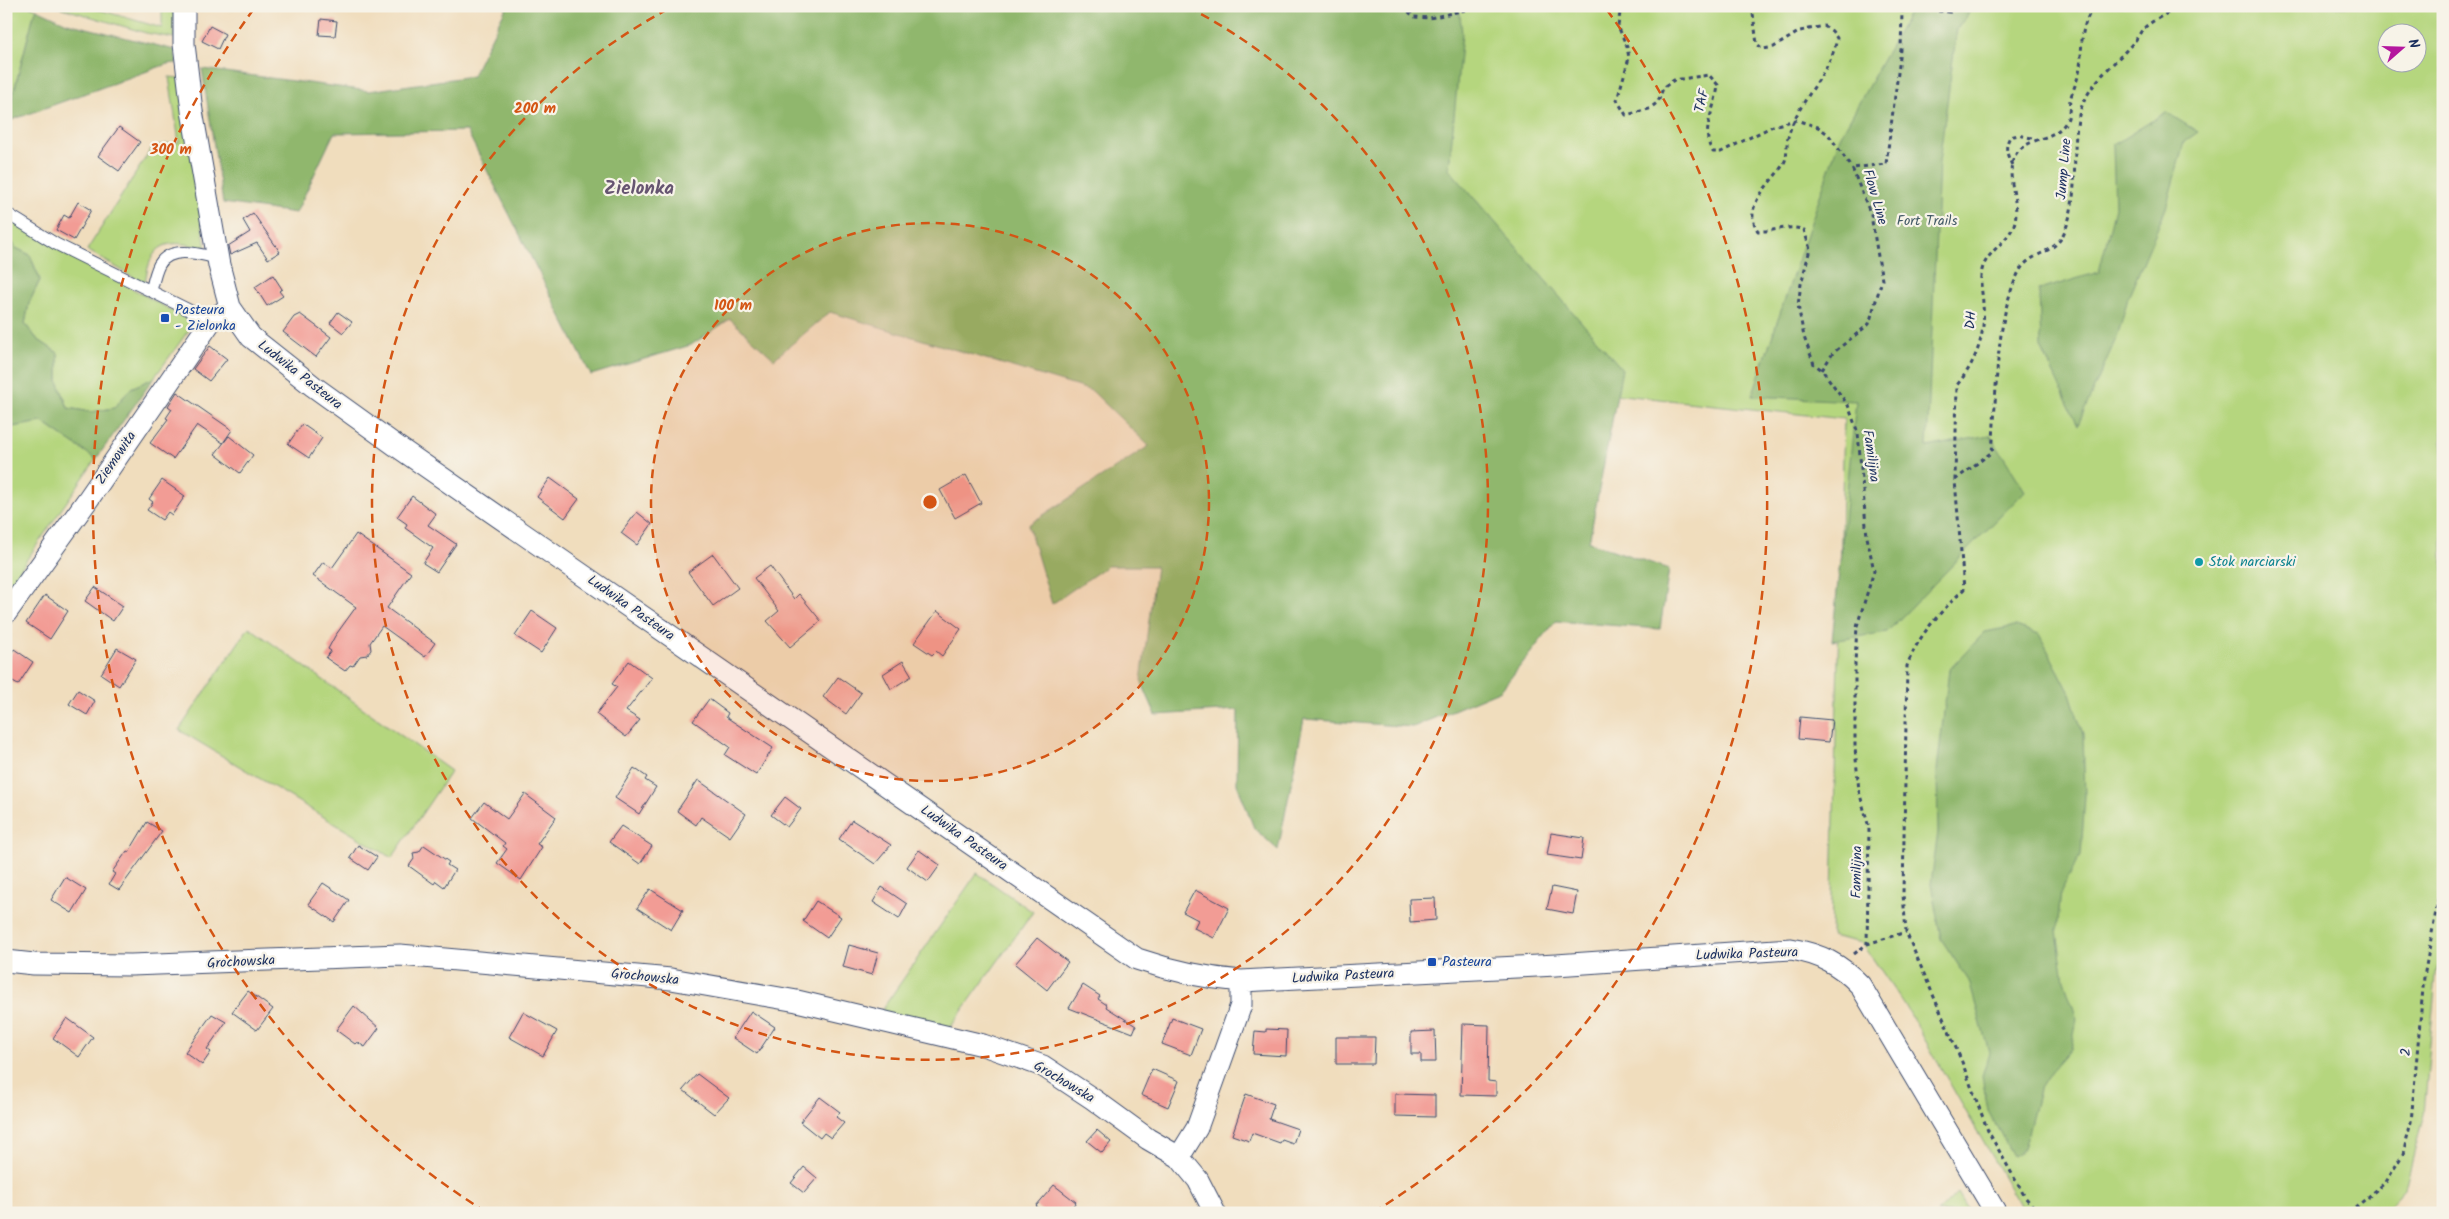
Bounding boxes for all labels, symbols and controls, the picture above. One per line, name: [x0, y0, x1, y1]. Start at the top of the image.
north arrow: [2376, 22, 2426, 72]
text: N: [2401, 36, 2425, 52]
street label: TAF: [1689, 86, 1716, 115]
text: 200 m: [514, 97, 556, 121]
street label: Jump Line: [2050, 137, 2078, 201]
text: 300 m: [149, 138, 192, 162]
street label: Flow Line: [1857, 167, 1894, 228]
district label: Zielonka: [604, 174, 674, 204]
park label: Fort Trails: [1897, 210, 1957, 232]
text: 100 m: [714, 294, 752, 318]
place label: Pasteura - Zielonka: [175, 299, 236, 337]
street label: DH: [1959, 310, 1983, 330]
marker: Pasteura - Zielonka: [159, 312, 171, 324]
street label: Ludwika Pasteura: [253, 335, 347, 415]
street label: Ziemowita: [90, 427, 142, 489]
street label: Familijna: [1856, 428, 1886, 484]
centre of rings: [921, 493, 939, 511]
place label: Stok narciarski: [2209, 551, 2296, 573]
marker: Stok narciarski: [2193, 556, 2205, 568]
street label: Ludwika Pasteura: [583, 570, 679, 646]
street label: Ludwika Pasteura: [916, 800, 1012, 876]
street label: Familijna: [1846, 845, 1868, 899]
street label: Ludwika Pasteura: [1695, 941, 1799, 967]
street label: Grochowska: [206, 949, 276, 975]
place label: Pasteura: [1442, 951, 1492, 973]
marker: Pasteura: [1426, 956, 1438, 968]
street label: Grochowska: [610, 962, 680, 992]
street label: Ludwika Pasteura: [1291, 962, 1395, 990]
street label: 2: [2395, 1047, 2417, 1057]
street label: Grochowska: [1029, 1055, 1099, 1109]

